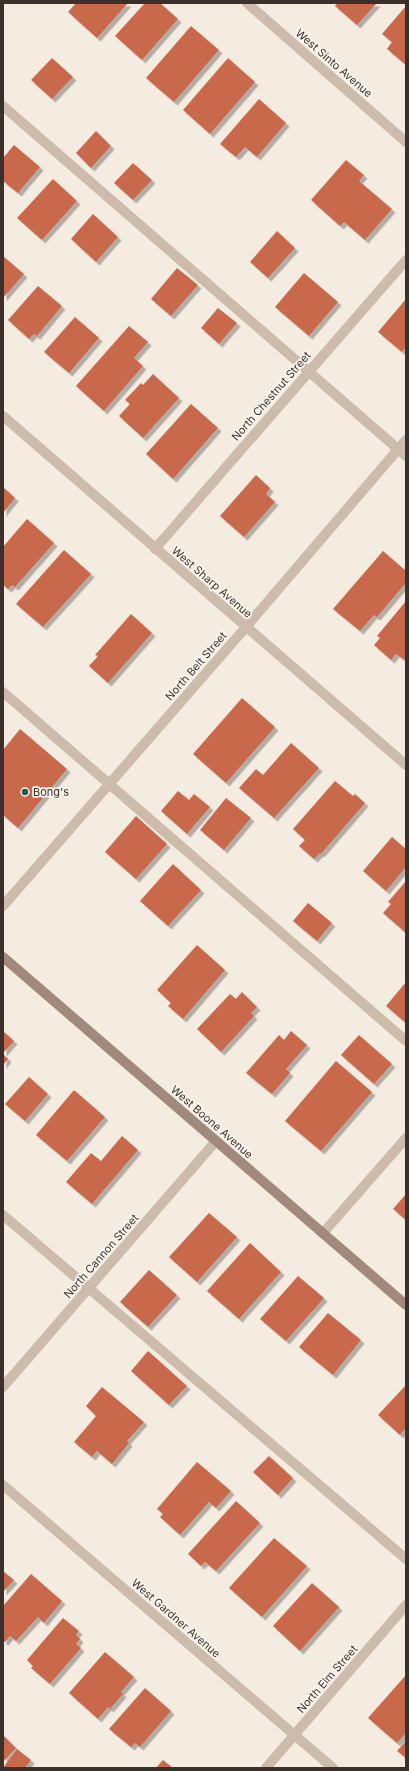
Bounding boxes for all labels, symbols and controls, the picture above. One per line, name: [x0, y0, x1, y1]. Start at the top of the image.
street label: West Sinto Avenue: [293, 26, 375, 100]
street label: North Chestnut Street: [228, 348, 314, 443]
street label: West Sharp Avenue: [169, 543, 255, 621]
street label: North Belt Street: [162, 628, 230, 703]
place label: Bong's: [33, 785, 69, 799]
marker: Bong's: [20, 787, 30, 797]
street label: West Boone Avenue: [168, 1083, 256, 1161]
street label: North Cannon Street: [61, 1211, 142, 1301]
street label: West Gardner Avenue: [129, 1576, 223, 1660]
street label: North Elm Street: [294, 1642, 361, 1716]

